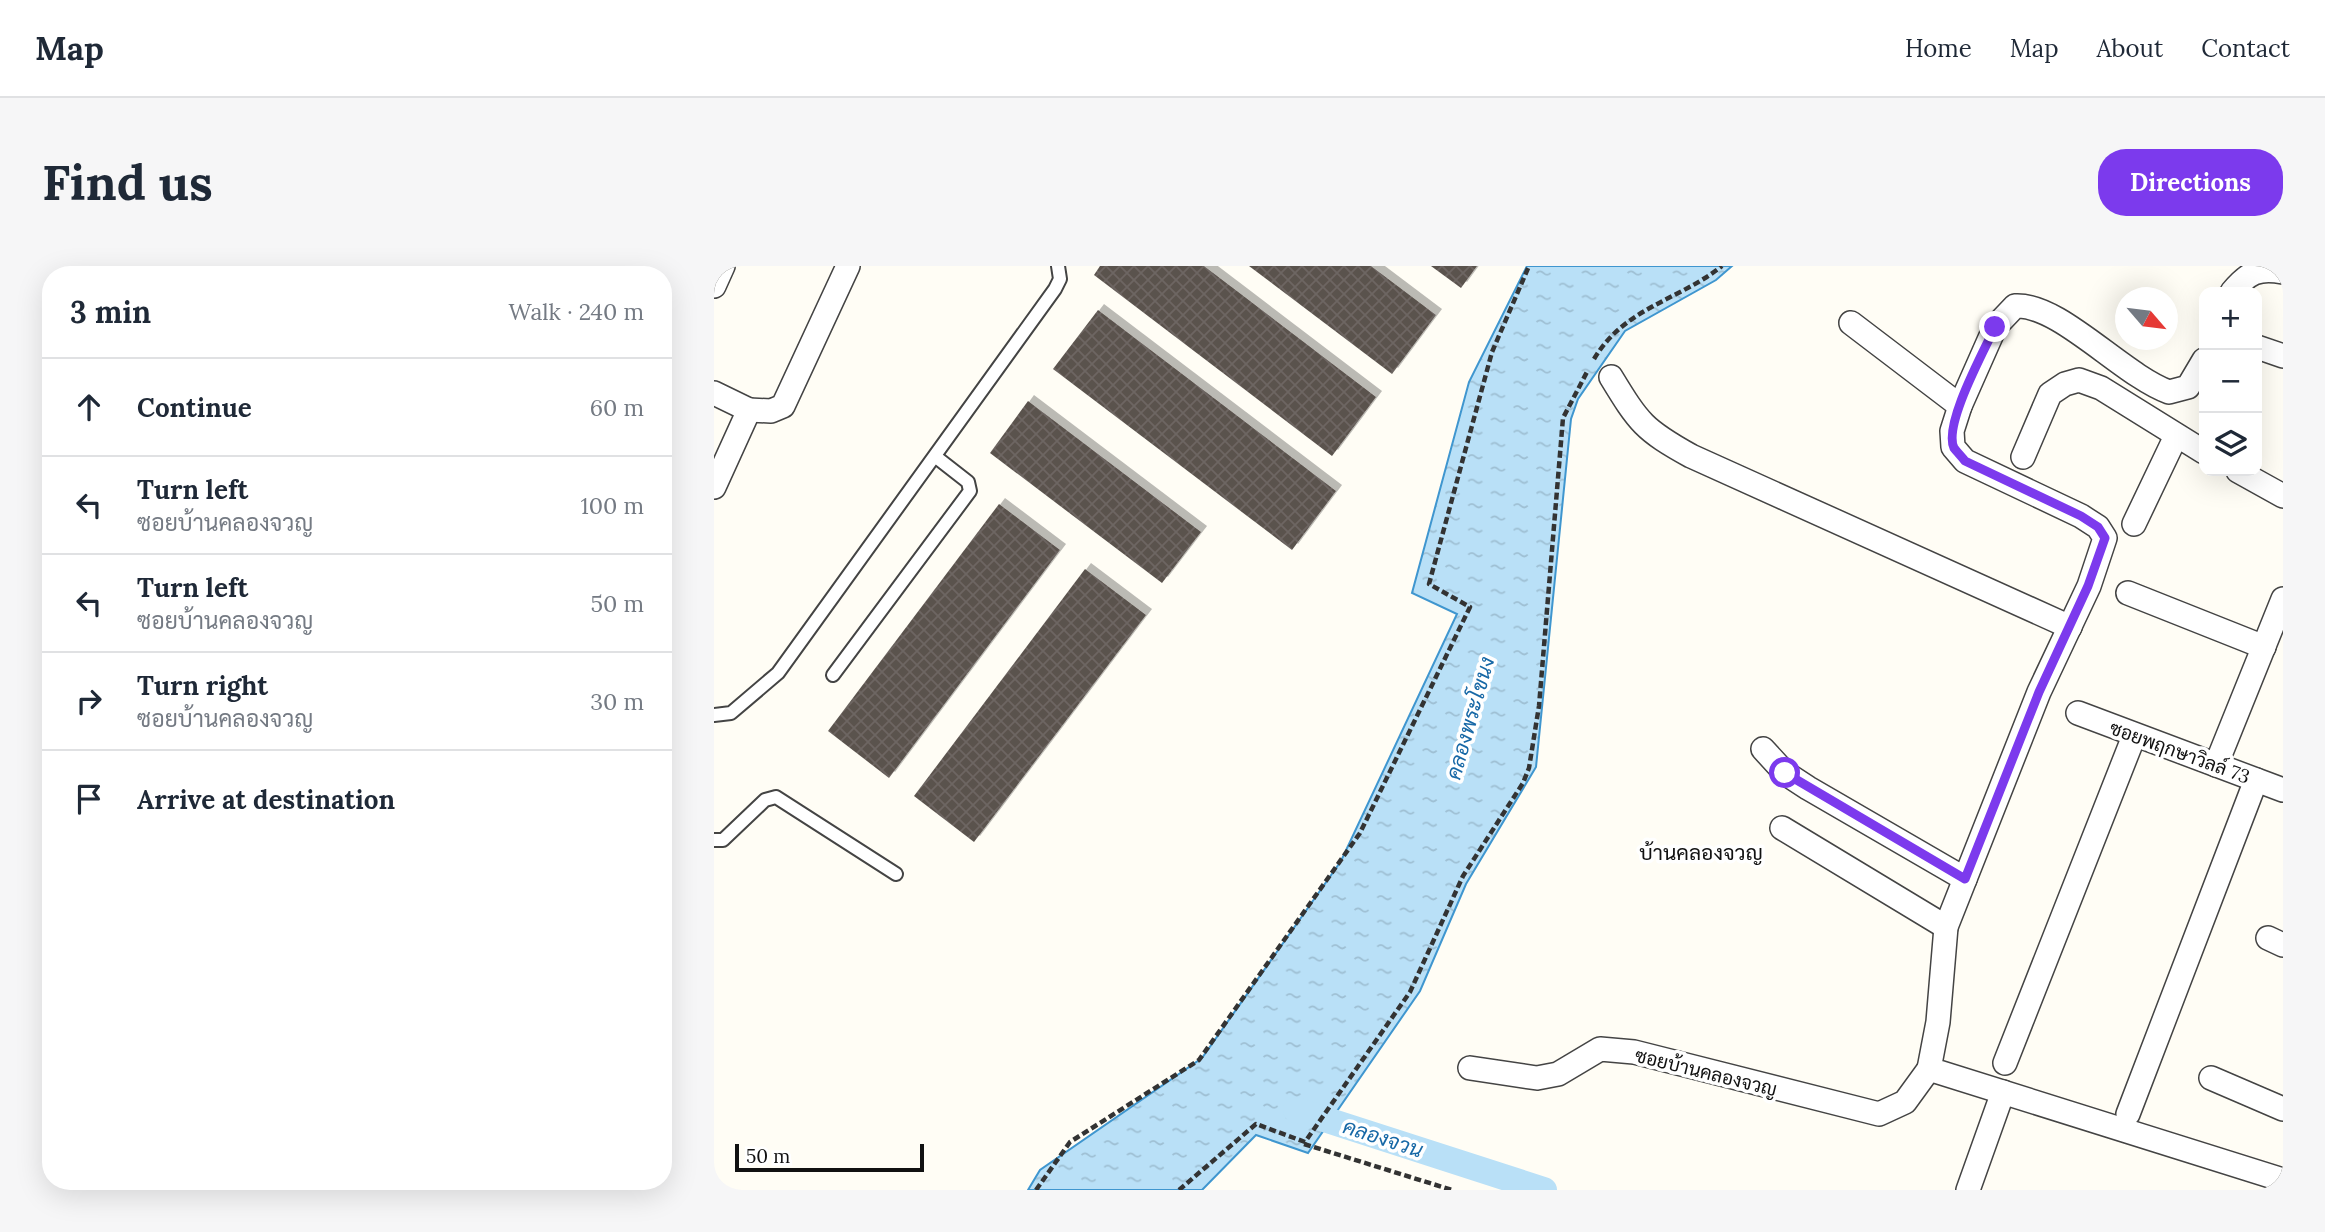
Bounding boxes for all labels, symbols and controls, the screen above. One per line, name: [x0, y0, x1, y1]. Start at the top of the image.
text: Map: [35, 27, 104, 69]
text: Home: [1905, 33, 1972, 64]
text: Map: [2010, 33, 2059, 64]
text: About: [2097, 33, 2163, 64]
text: Contact: [2201, 33, 2290, 64]
button: Directions: [2098, 149, 2283, 216]
text: Find us: [42, 151, 213, 213]
north arrow: [2115, 287, 2178, 350]
map controls: [2199, 287, 2262, 476]
button: +: [2199, 287, 2262, 350]
text: 3 min: [70, 293, 151, 331]
text: Walk · 240 m: [508, 297, 644, 326]
route end: [1979, 311, 2010, 342]
button: −: [2199, 350, 2262, 413]
icon: ahead: [70, 388, 108, 426]
text: Continue: [137, 391, 252, 424]
text: 60 m: [590, 393, 644, 422]
button: layers: [2199, 413, 2262, 476]
text: Turn left: [137, 473, 248, 506]
icon: left: [70, 486, 108, 524]
text: 100 m: [580, 491, 644, 520]
text: ซอยบ้านคลองจวญ: [137, 508, 313, 537]
text: Turn left: [137, 571, 248, 604]
icon: left: [70, 584, 108, 622]
text: 50 m: [591, 589, 644, 618]
text: ซอยบ้านคลองจวญ: [137, 606, 313, 635]
water label: คลองพระโขนง: [1440, 653, 1500, 783]
text: Turn right: [137, 669, 268, 702]
icon: right: [70, 682, 108, 720]
text: 30 m: [590, 687, 644, 716]
text: ซอยบ้านคลองจวญ: [137, 704, 313, 733]
street label: ซอยพฤกษาวิลล์ 73: [2107, 715, 2253, 789]
route start: [1769, 757, 1800, 788]
icon: arrive: [70, 780, 108, 818]
text: Arrive at destination: [137, 783, 395, 816]
district label: บ้านคลองจวญ: [1639, 839, 1763, 866]
street label: ซอยบ้านคลองจวญ: [1632, 1043, 1780, 1101]
water label: คลองจวน: [1340, 1112, 1427, 1164]
scale bar: [735, 1141, 924, 1173]
text: 50 m: [746, 1144, 790, 1168]

